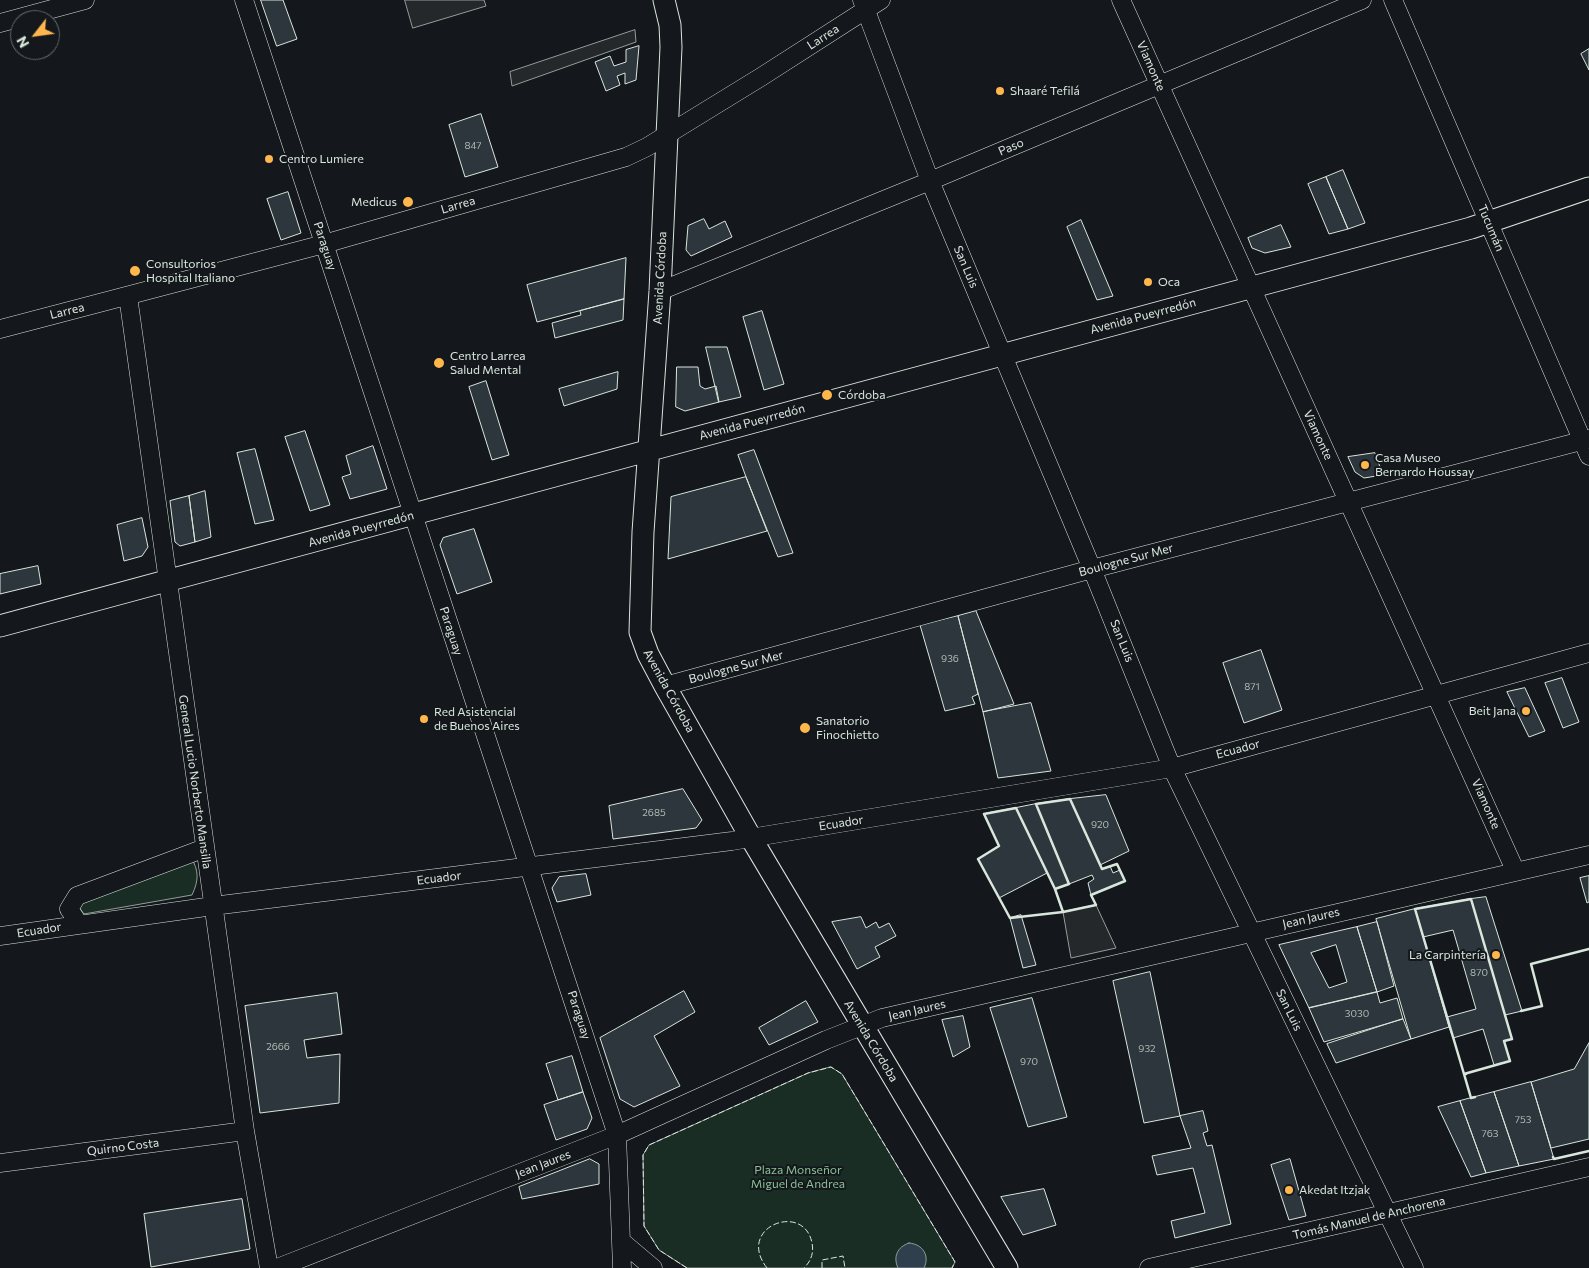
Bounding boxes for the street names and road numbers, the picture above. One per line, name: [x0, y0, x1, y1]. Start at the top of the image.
street label: Larrea: [804, 21, 842, 53]
street label: Viamonte: [1134, 39, 1168, 93]
street label: Paso: [996, 135, 1026, 159]
street label: Larrea: [439, 193, 477, 217]
street label: Tucumán: [1475, 202, 1507, 254]
street label: Paraguay: [310, 220, 340, 272]
street label: Avenida Córdoba: [650, 231, 670, 325]
street label: San Luis: [951, 244, 981, 290]
street label: Avenida Pueyrredón: [1089, 295, 1197, 337]
street label: Larrea: [48, 300, 86, 322]
street label: Avenida Pueyrredón: [698, 401, 806, 443]
street label: Viamonte: [1300, 408, 1336, 462]
street label: Avenida Pueyrredón: [307, 508, 415, 550]
street label: Boulogne Sur Mer: [1077, 540, 1175, 580]
street label: Paraguay: [436, 605, 466, 657]
street label: San Luis: [1107, 618, 1137, 664]
street label: Avenida Córdoba: [640, 647, 698, 735]
street label: Boulogne Sur Mer: [687, 647, 785, 687]
street label: General Lucio Norberto Mansilla: [176, 694, 214, 870]
street label: Ecuador: [1214, 736, 1262, 762]
street label: Viamonte: [1469, 777, 1503, 831]
street label: Ecuador: [818, 812, 864, 834]
street label: Ecuador: [416, 868, 462, 888]
street label: Jean Jaures: [1281, 904, 1341, 932]
street label: Ecuador: [16, 919, 62, 941]
street label: San Luis: [1273, 987, 1305, 1033]
street label: Paraguay: [564, 989, 594, 1041]
street label: Jean Jaures: [887, 996, 947, 1024]
street label: Avenida Córdoba: [841, 997, 901, 1085]
street label: Quirno Costa: [86, 1135, 160, 1159]
street label: Jean Jaures: [513, 1147, 573, 1181]
street label: Tomás Manuel de Anchorena: [1291, 1193, 1447, 1243]

